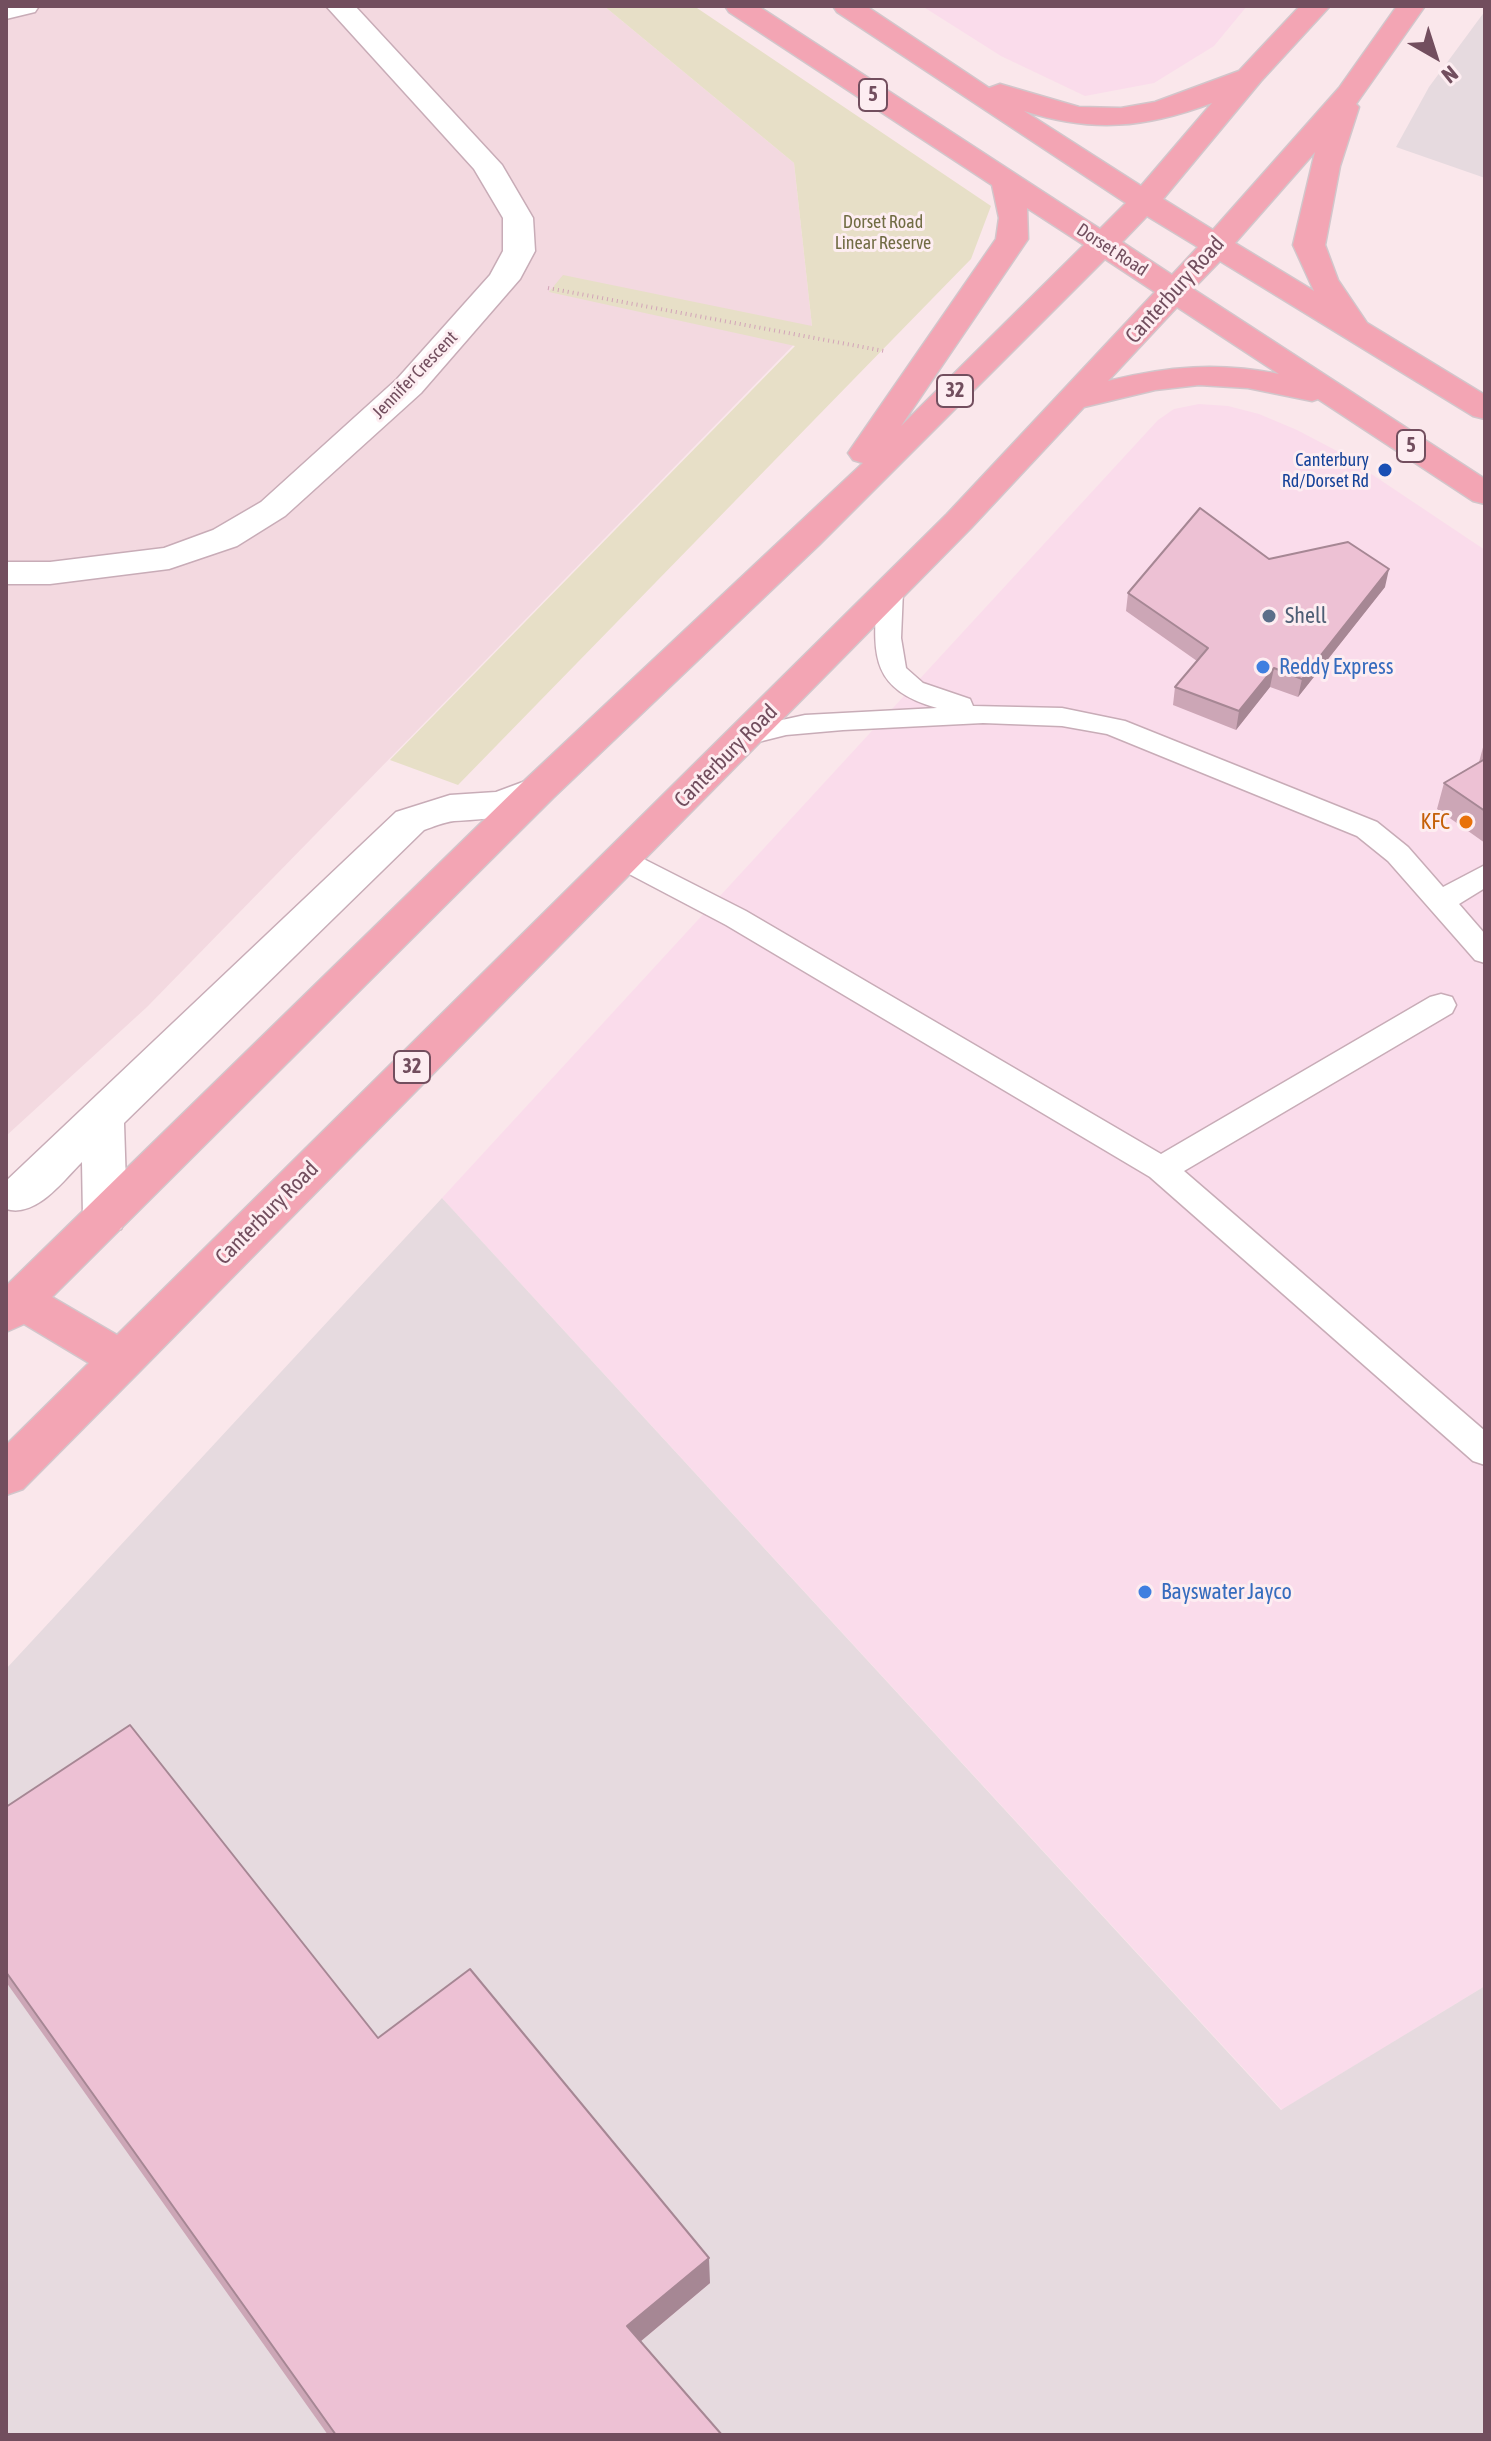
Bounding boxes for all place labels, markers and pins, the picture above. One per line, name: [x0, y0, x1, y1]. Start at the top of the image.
place label: Canterbury Rd/Dorset Rd: [1282, 449, 1369, 492]
marker: Canterbury Rd/Dorset Rd: [1376, 461, 1394, 479]
place label: Shell: [1285, 603, 1327, 629]
marker: Shell: [1260, 607, 1278, 625]
place label: Reddy Express: [1279, 654, 1394, 680]
marker: Reddy Express: [1254, 658, 1272, 676]
place label: KFC: [1420, 809, 1450, 835]
marker: KFC: [1457, 813, 1475, 831]
place label: Bayswater Jayco: [1161, 1579, 1292, 1605]
marker: Bayswater Jayco: [1136, 1583, 1154, 1601]

